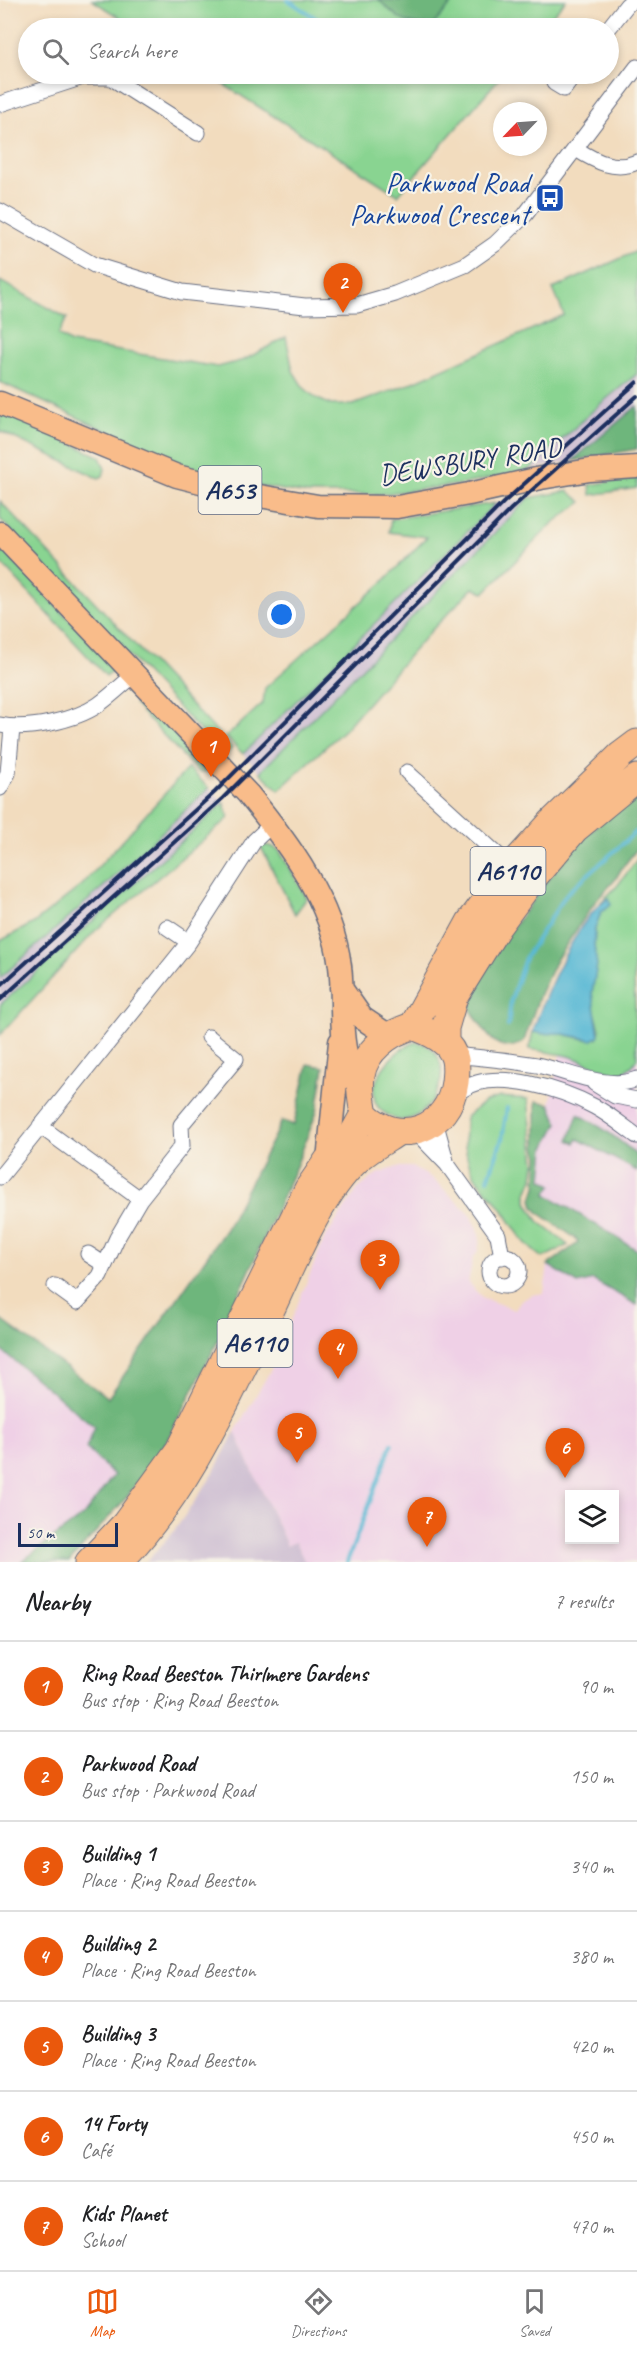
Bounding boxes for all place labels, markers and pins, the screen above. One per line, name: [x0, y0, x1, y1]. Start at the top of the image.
place label: Parkwood Road Parkwood Crescent: [350, 165, 533, 232]
bus stop icon: Parkwood Road Parkwood Crescent: [534, 182, 566, 214]
pin: 2: [324, 264, 362, 313]
pin: 1: [192, 728, 230, 777]
pin: 3: [360, 1240, 400, 1290]
pin: 4: [318, 1330, 358, 1379]
pin: 5: [278, 1414, 316, 1463]
pin: 6: [546, 1428, 584, 1478]
pin: 7: [408, 1498, 446, 1547]

